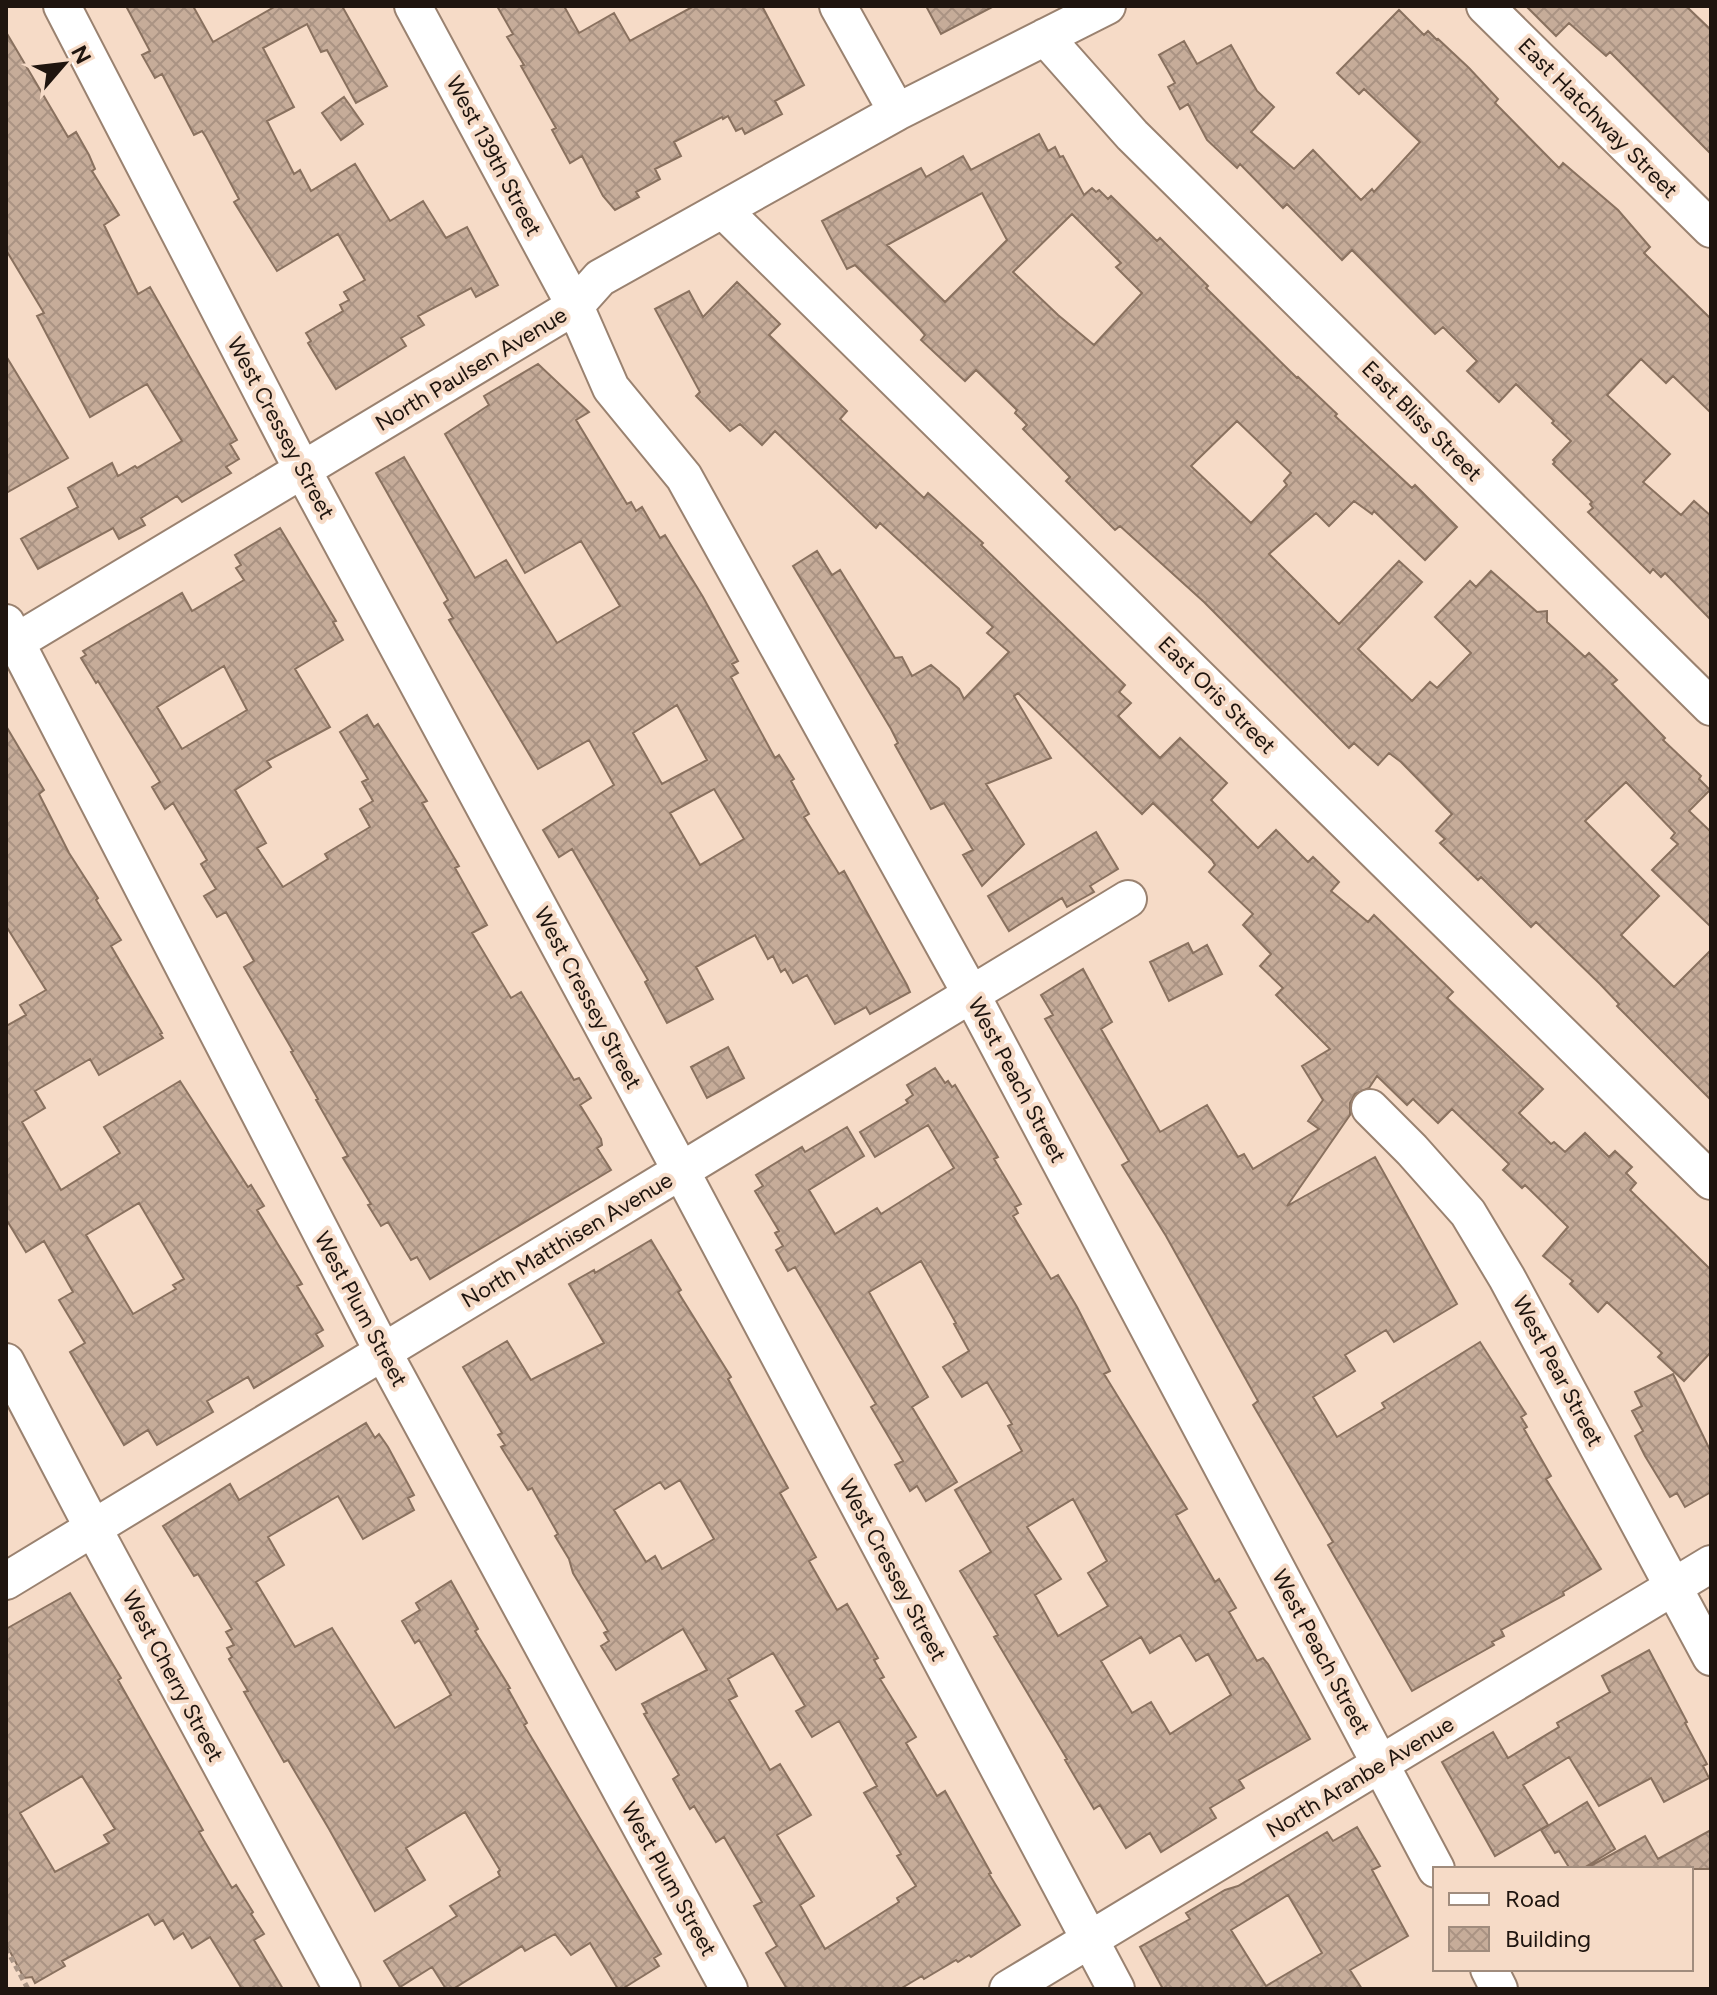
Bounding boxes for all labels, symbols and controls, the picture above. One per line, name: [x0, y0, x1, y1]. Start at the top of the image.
north arrow: [24, 24, 104, 104]
street label: East Hatchway Street: [1512, 32, 1684, 204]
text: N: [65, 41, 97, 69]
street label: West 139th Street: [440, 71, 548, 241]
street label: North Paulsen Avenue: [370, 301, 572, 437]
street label: West Cressey Street: [222, 332, 340, 524]
street label: East Bliss Street: [1356, 355, 1488, 487]
street label: East Oris Street: [1153, 631, 1281, 759]
street label: West Cressey Street: [529, 902, 647, 1094]
street label: West Peach Street: [962, 993, 1072, 1167]
street label: North Matthisen Avenue: [457, 1166, 677, 1314]
street label: West Plum Street: [309, 1227, 413, 1391]
street label: West Pear Street: [1507, 1291, 1609, 1451]
street label: West Cressey Street: [834, 1474, 952, 1666]
street label: West Peach Street: [1266, 1565, 1376, 1739]
street label: West Cherry Street: [117, 1586, 229, 1766]
street label: North Aranbe Avenue: [1261, 1710, 1459, 1844]
street label: West Plum Street: [616, 1797, 722, 1961]
legend: [1433, 1867, 1693, 1971]
text: Road: [1505, 1884, 1560, 1913]
text: Building: [1505, 1924, 1591, 1953]

